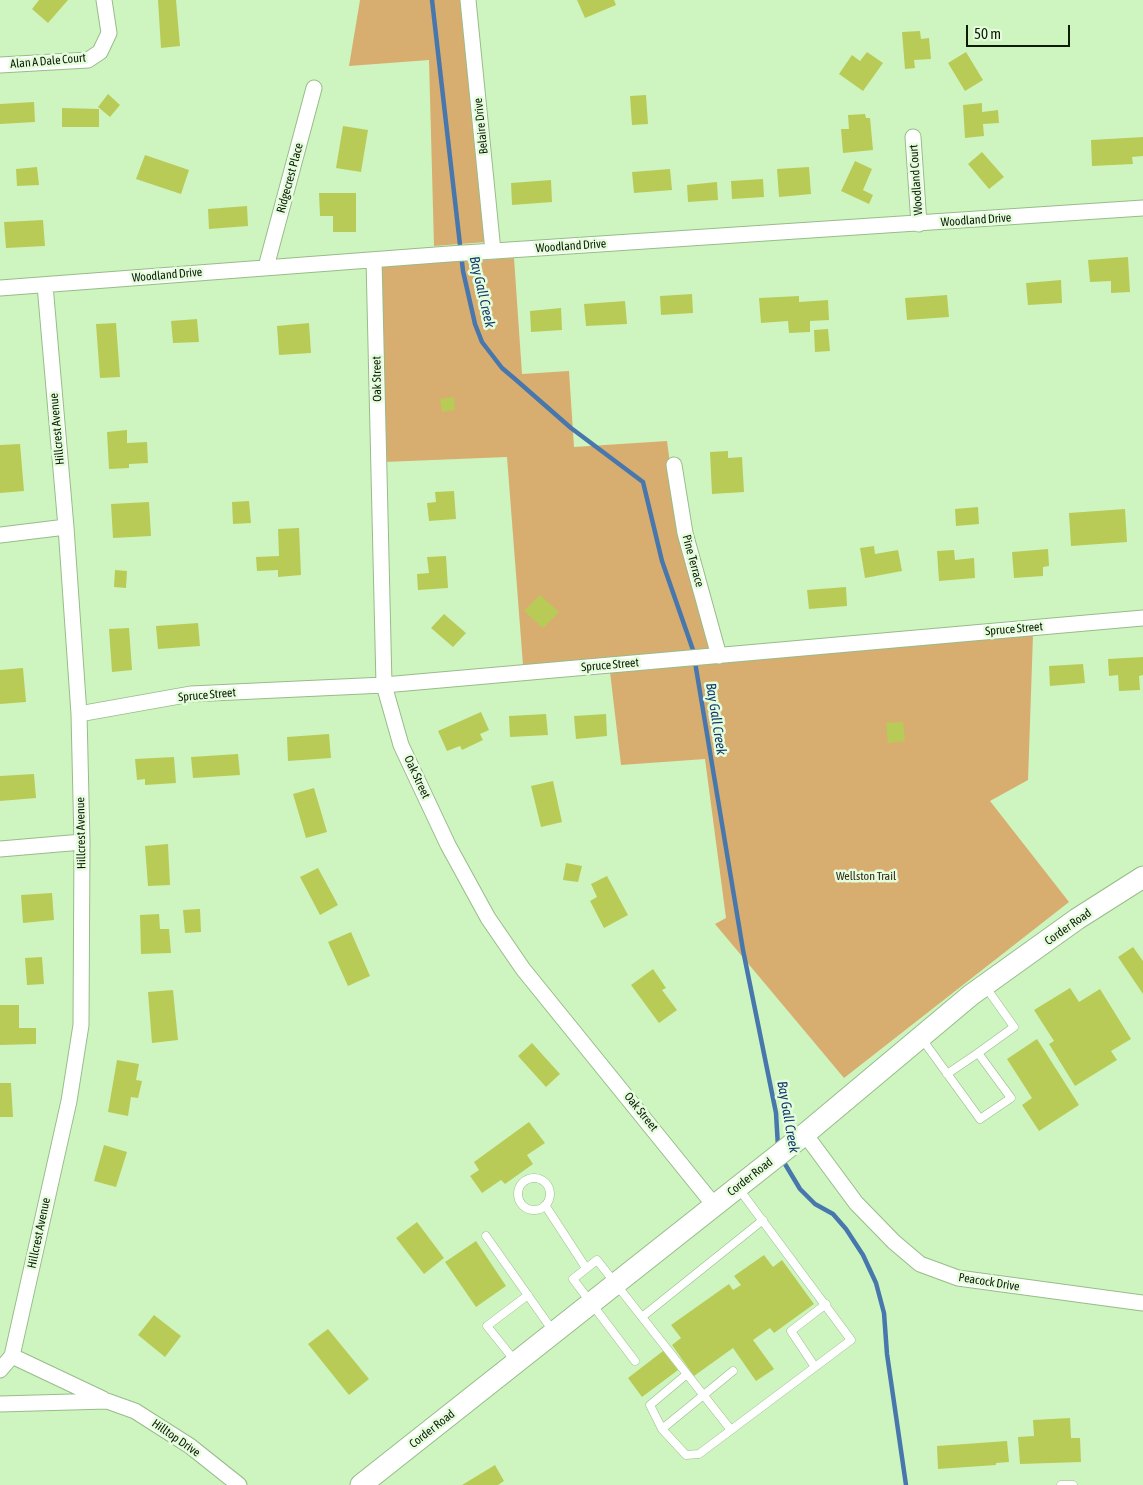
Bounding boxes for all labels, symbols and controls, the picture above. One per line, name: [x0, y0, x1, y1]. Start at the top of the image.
scale bar: [968, 15, 1072, 47]
text: 50 m: [974, 25, 1001, 42]
street label: Alan A Dale Court: [10, 51, 86, 71]
street label: Belaire Drive: [471, 97, 491, 155]
street label: Ridgecrest Place: [274, 141, 306, 215]
street label: Woodland Court: [906, 144, 926, 216]
street label: Woodland Drive: [940, 210, 1012, 230]
street label: Woodland Drive: [535, 236, 607, 256]
water label: Bay Gall Creek: [466, 255, 498, 329]
street label: Woodland Drive: [131, 265, 203, 285]
street label: Oak Street: [369, 356, 385, 402]
street label: Hillcrest Avenue: [47, 393, 67, 465]
street label: Pine Terrace: [679, 533, 707, 589]
street label: Spruce Street: [985, 619, 1043, 639]
street label: Spruce Street: [581, 655, 639, 675]
water label: Bay Gall Creek: [702, 682, 730, 756]
street label: Spruce Street: [178, 685, 236, 705]
street label: Oak Street: [401, 753, 433, 801]
street label: Hillcrest Avenue: [73, 797, 89, 869]
park label: Wellston Trail: [836, 869, 896, 883]
street label: Corder Road: [1042, 906, 1094, 948]
water label: Bay Gall Creek: [773, 1080, 803, 1154]
street label: Oak Street: [621, 1090, 661, 1134]
street label: Corder Road: [724, 1155, 776, 1199]
street label: Hillcrest Avenue: [24, 1196, 54, 1270]
street label: Peacock Drive: [957, 1270, 1021, 1294]
street label: Corder Road: [406, 1407, 458, 1451]
street label: Hilltop Drive: [149, 1416, 203, 1460]

